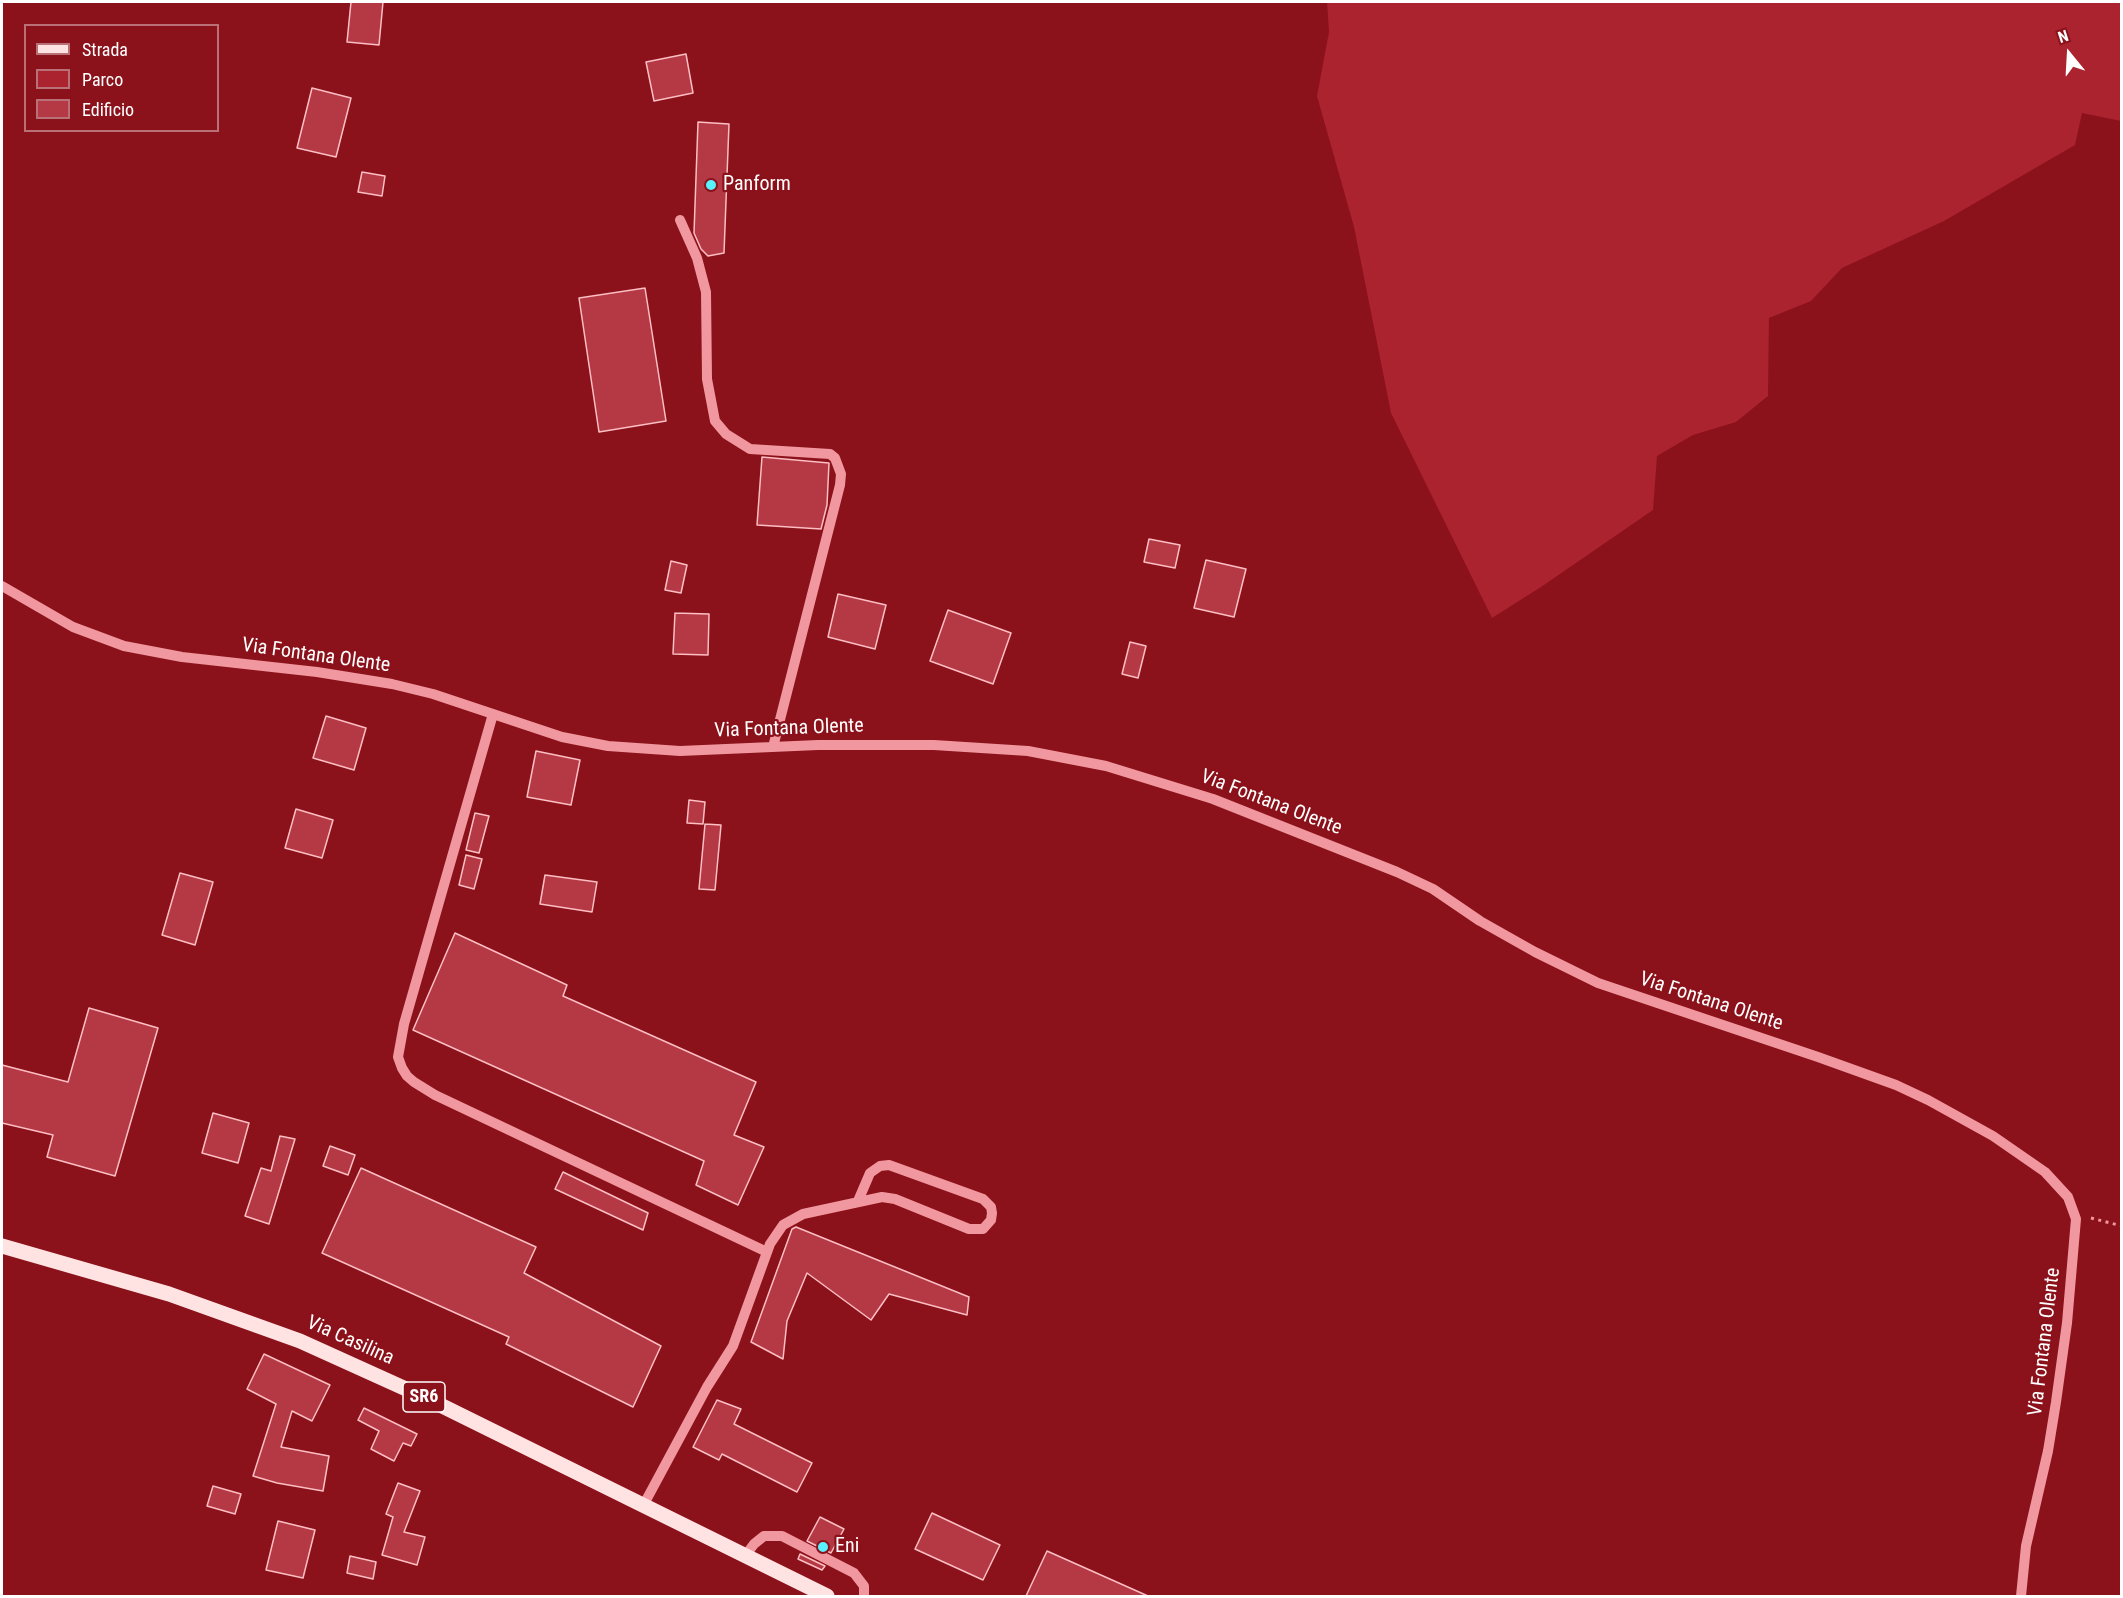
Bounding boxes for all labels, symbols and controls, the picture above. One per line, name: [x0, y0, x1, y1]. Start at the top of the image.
legend: [24, 24, 219, 132]
north arrow: [2039, 24, 2099, 84]
text: N: [2056, 26, 2071, 47]
text: Strada: [82, 39, 128, 60]
text: Parco: [82, 69, 123, 90]
text: Edificio: [82, 99, 134, 120]
place label: Panform: [723, 173, 791, 197]
marker: Panform: [704, 178, 718, 192]
street label: Via Fontana Olente: [240, 634, 392, 678]
street label: Via Fontana Olente: [714, 714, 864, 744]
street label: Via Fontana Olente: [1197, 765, 1345, 841]
street label: Via Fontana Olente: [1636, 967, 1786, 1037]
street label: Via Fontana Olente: [2024, 1266, 2066, 1418]
street label: Via Casilina: [303, 1311, 397, 1371]
road number: SR6: [403, 1382, 445, 1412]
place label: Eni: [835, 1535, 859, 1559]
marker: Eni: [816, 1540, 830, 1554]

